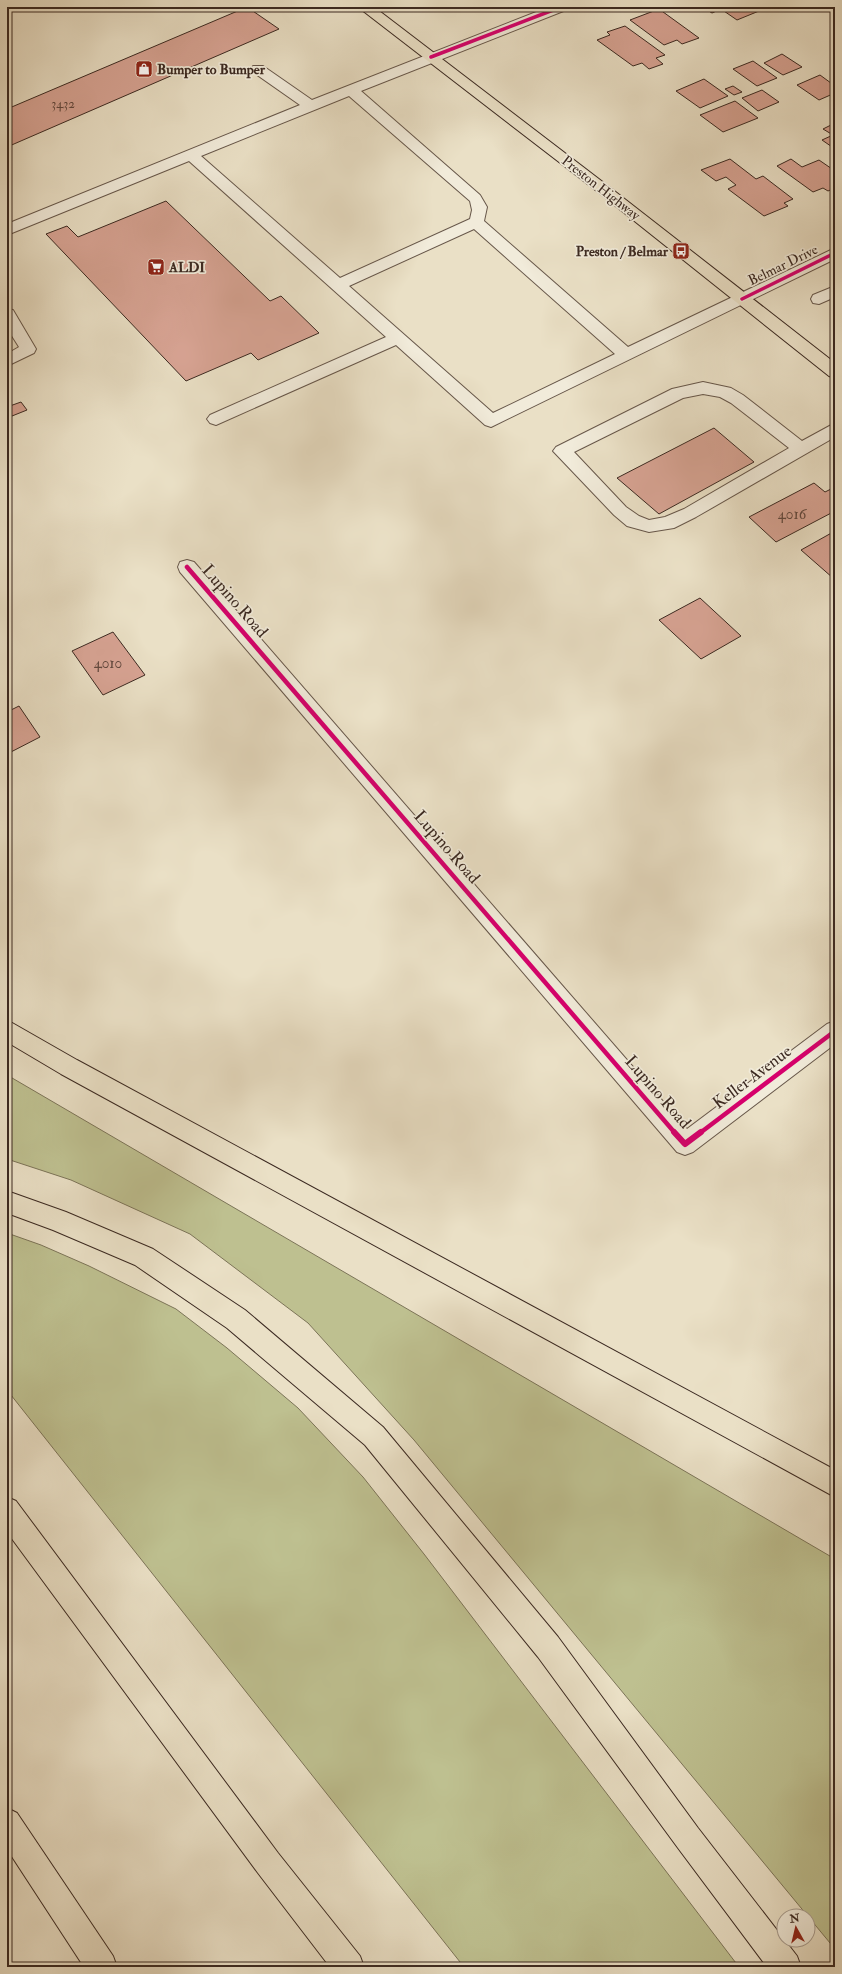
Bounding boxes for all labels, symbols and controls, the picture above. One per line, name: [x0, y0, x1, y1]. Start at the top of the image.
shop icon: Bumper to Bumper: [134, 59, 154, 79]
place label: Bumper to Bumper: [157, 61, 266, 79]
house number: 3432: [51, 96, 75, 112]
street label: Preston Highway: [558, 152, 644, 225]
bus stop icon: Preston / Belmar: [671, 241, 691, 261]
street label: Belmar Drive: [745, 241, 821, 289]
place label: Preston / Belmar: [576, 243, 669, 260]
supermarket icon: ALDI: [146, 257, 166, 277]
place label: ALDI: [168, 259, 205, 276]
house number: 4016: [778, 505, 808, 524]
street label: Lupino Road: [197, 560, 273, 643]
house number: 4010: [94, 654, 122, 673]
street label: Lupino Road: [409, 806, 485, 889]
street label: Keller Avenue: [708, 1040, 796, 1114]
street label: Lupino Road: [620, 1051, 696, 1134]
north arrow: [776, 1908, 816, 1948]
text: N: [788, 1911, 802, 1926]

